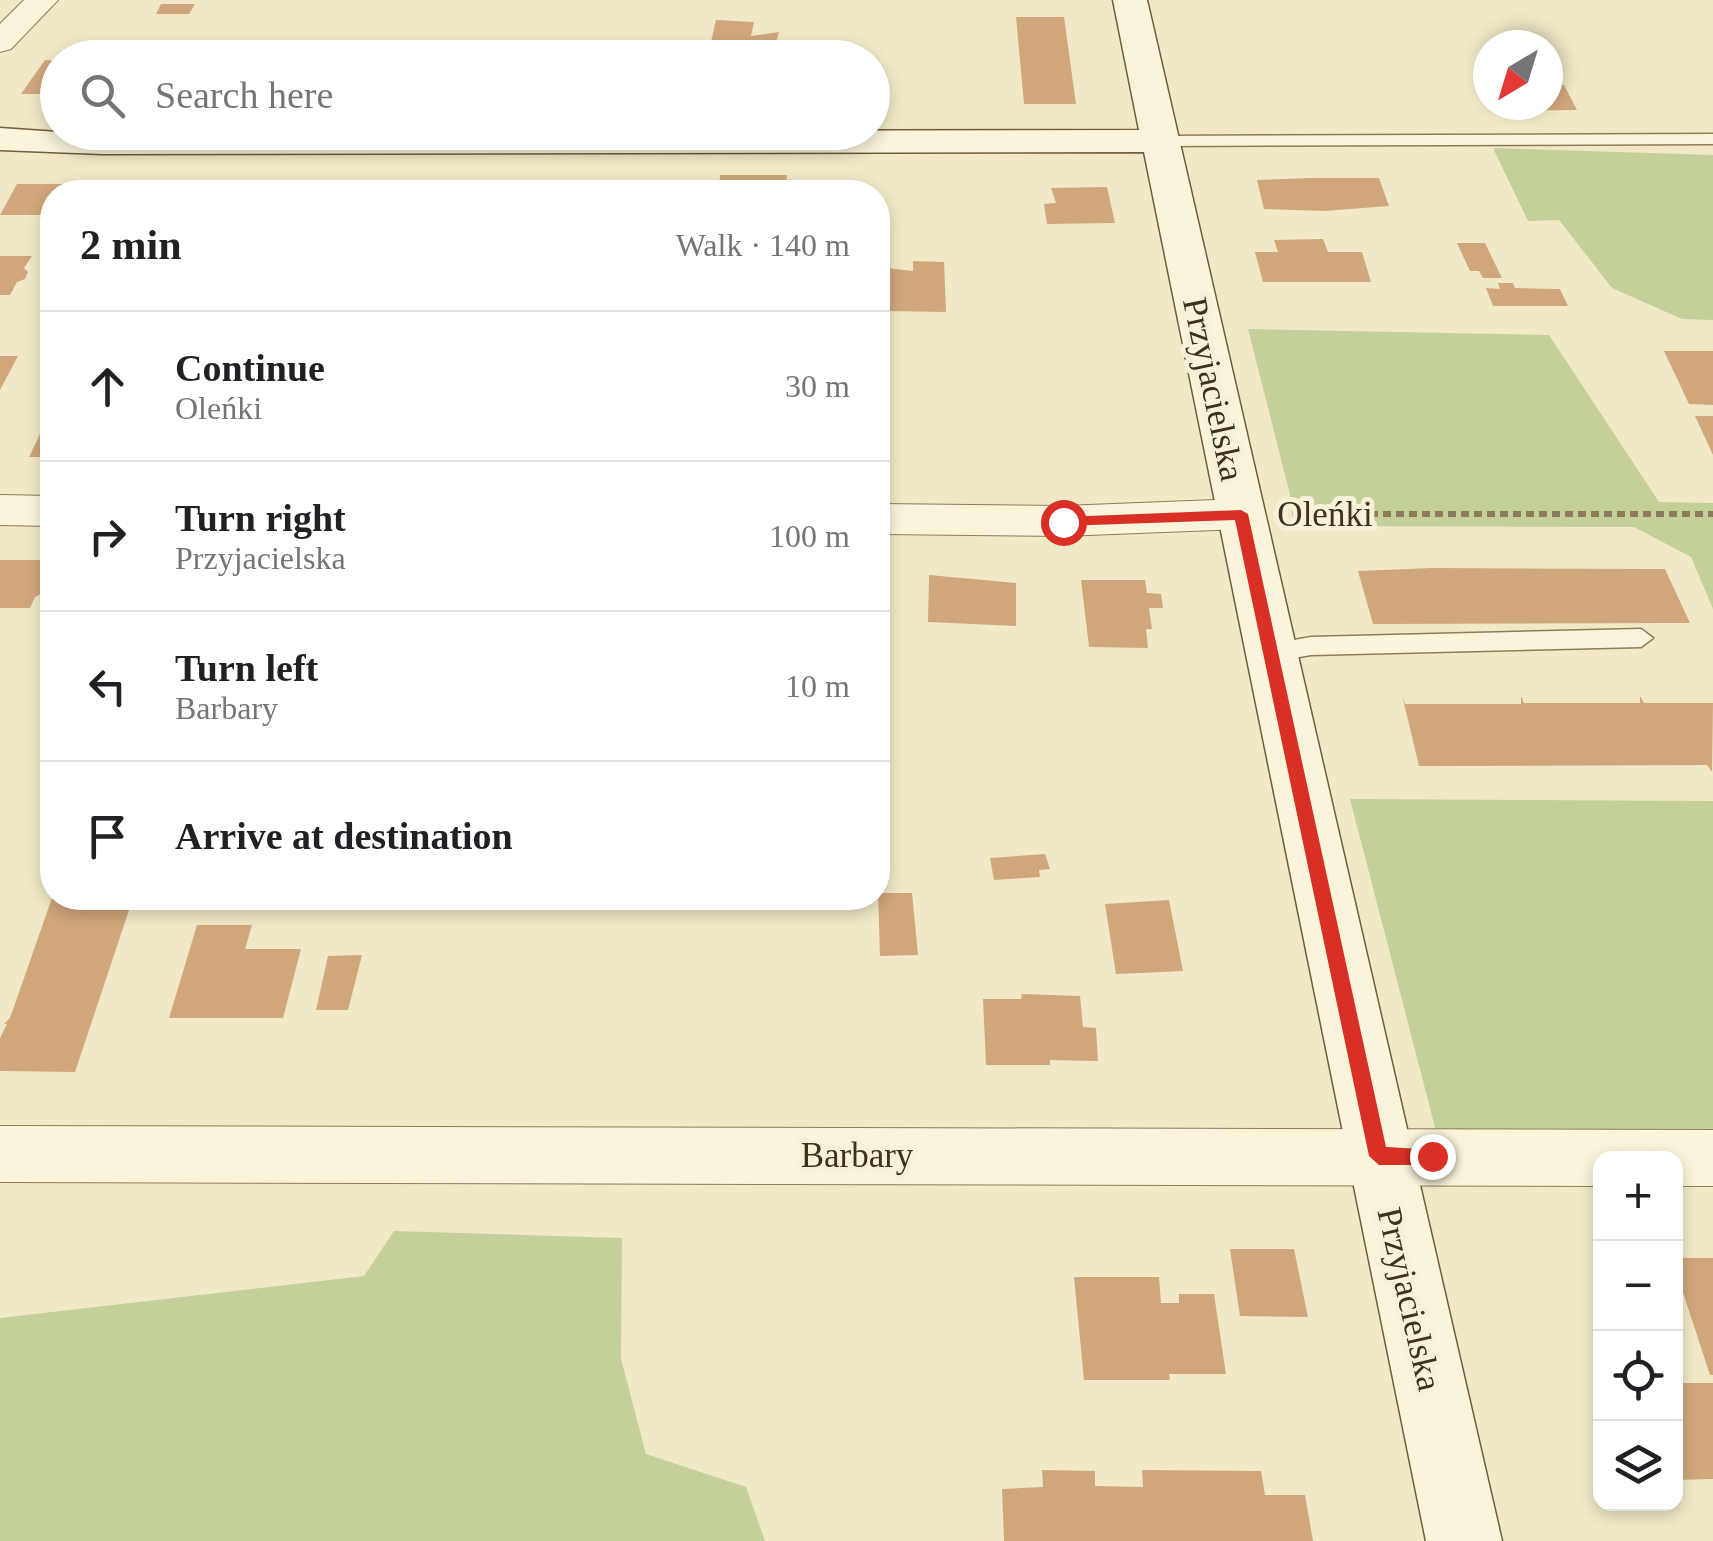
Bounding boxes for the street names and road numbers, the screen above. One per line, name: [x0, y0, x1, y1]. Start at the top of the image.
street label: Przyjacielska: [1175, 294, 1252, 485]
street label: Oleńki: [1277, 495, 1373, 534]
street label: Barbary: [801, 1136, 914, 1175]
street label: Przyjacielska: [1370, 1204, 1450, 1395]

